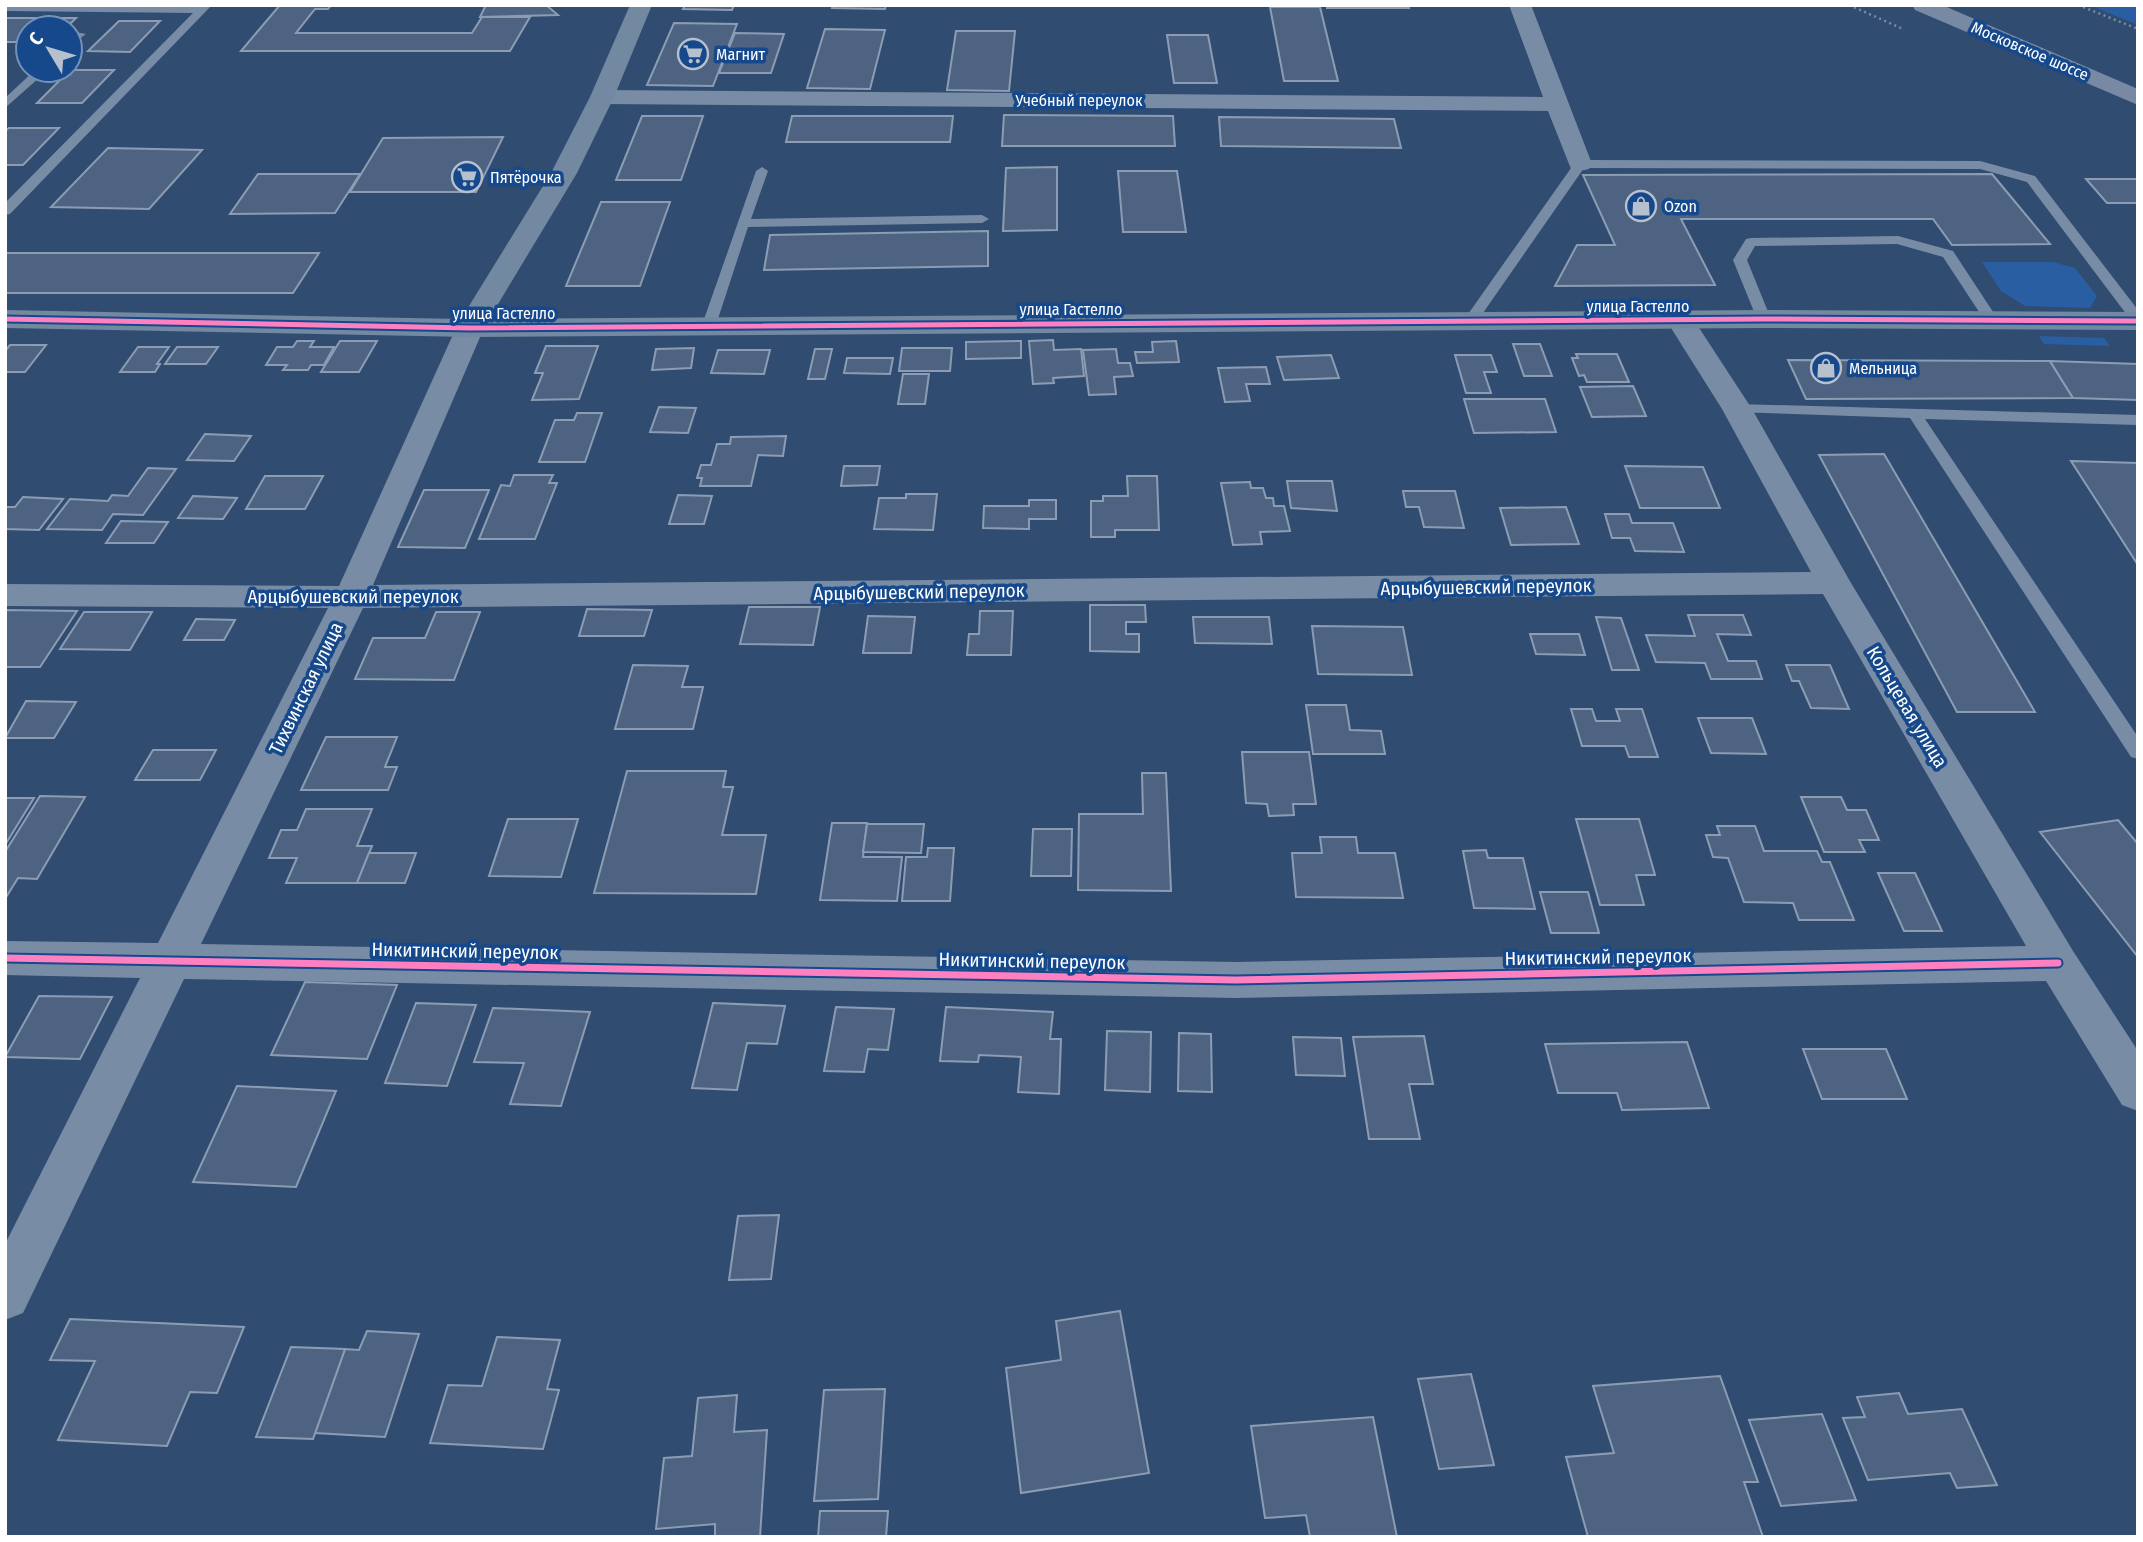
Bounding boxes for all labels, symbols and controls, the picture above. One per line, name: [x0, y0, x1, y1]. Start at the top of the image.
north arrow: [14, 14, 84, 84]
street label: Московское шоссе: [1969, 18, 2092, 84]
text: С: [24, 28, 48, 50]
supermarket icon: Магнит: [676, 37, 710, 71]
place label: Магнит: [716, 45, 766, 64]
street label: Учебный переулок: [1015, 91, 1143, 110]
supermarket icon: Пятёрочка: [450, 160, 484, 194]
place label: Пятёрочка: [490, 168, 562, 187]
shop icon: Ozon: [1624, 189, 1658, 223]
place label: Ozon: [1664, 197, 1697, 216]
street label: улица Гастелло: [1587, 297, 1690, 316]
street label: улица Гастелло: [1020, 300, 1123, 319]
street label: улица Гастелло: [453, 304, 556, 323]
shop icon: Мельница: [1809, 351, 1843, 385]
place label: Мельница: [1849, 359, 1917, 378]
street label: Арцыбушевский переулок: [1380, 574, 1592, 600]
street label: Арцыбушевский переулок: [813, 579, 1025, 605]
street label: Арцыбушевский переулок: [247, 585, 459, 608]
street label: Тихвинская улица: [264, 618, 348, 758]
street label: Кольцевая улица: [1862, 642, 1952, 772]
street label: Никитинский переулок: [372, 938, 559, 964]
street label: Никитинский переулок: [1505, 944, 1692, 970]
street label: Никитинский переулок: [939, 948, 1126, 974]

